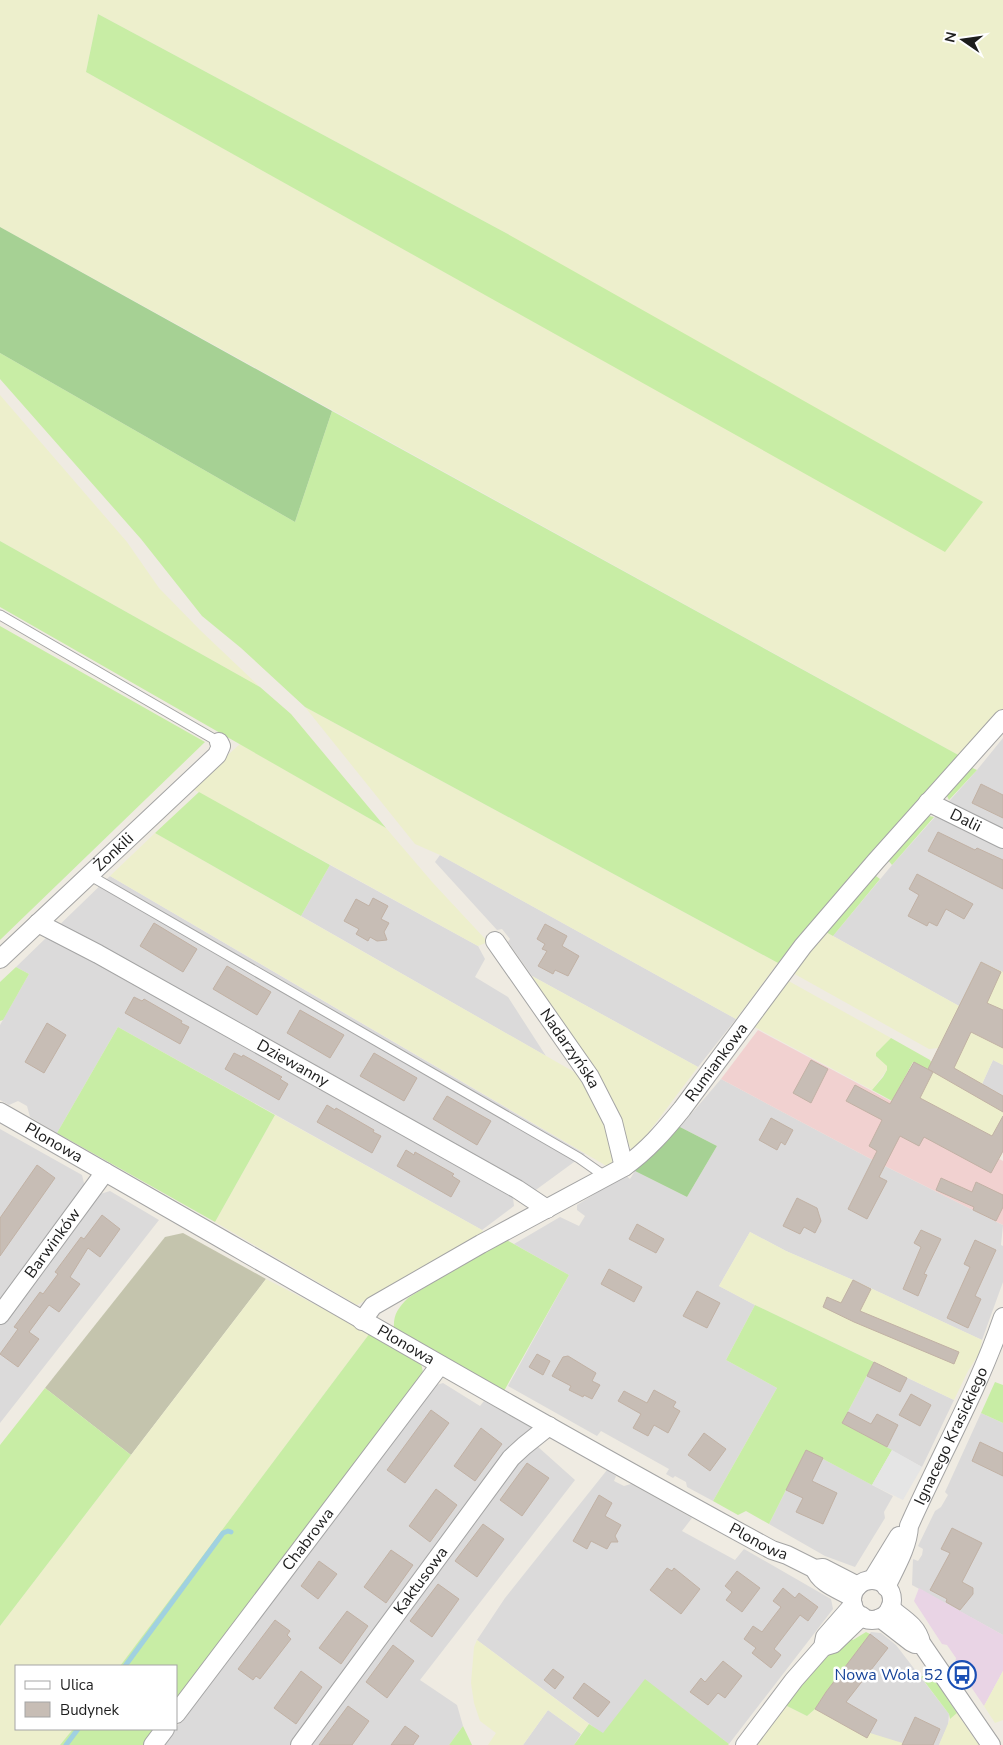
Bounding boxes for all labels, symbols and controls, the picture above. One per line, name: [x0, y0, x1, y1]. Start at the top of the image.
north arrow: [938, 15, 988, 65]
text: N: [940, 30, 961, 44]
street label: Dalii: [946, 804, 985, 838]
street label: Żonkili: [89, 828, 138, 876]
street label: Nadarzyńska: [534, 1004, 605, 1092]
street label: Rumiankowa: [680, 1018, 753, 1106]
street label: Dziewanny: [253, 1034, 334, 1093]
street label: Plonowa: [21, 1117, 87, 1168]
street label: Barwinków: [20, 1203, 86, 1283]
street label: Plonowa: [373, 1320, 439, 1370]
street label: Ignacego Krasickiego: [909, 1363, 993, 1509]
street label: Chabrowa: [277, 1503, 339, 1575]
street label: Plonowa: [725, 1518, 791, 1566]
street label: Kaktusowa: [389, 1542, 453, 1619]
bus stop icon: Nowa Wola 52: [947, 1660, 977, 1690]
place label: Nowa Wola 52: [834, 1664, 943, 1686]
legend: [15, 1665, 178, 1730]
text: Ulica: [60, 1675, 94, 1695]
text: Budynek: [60, 1700, 120, 1720]

